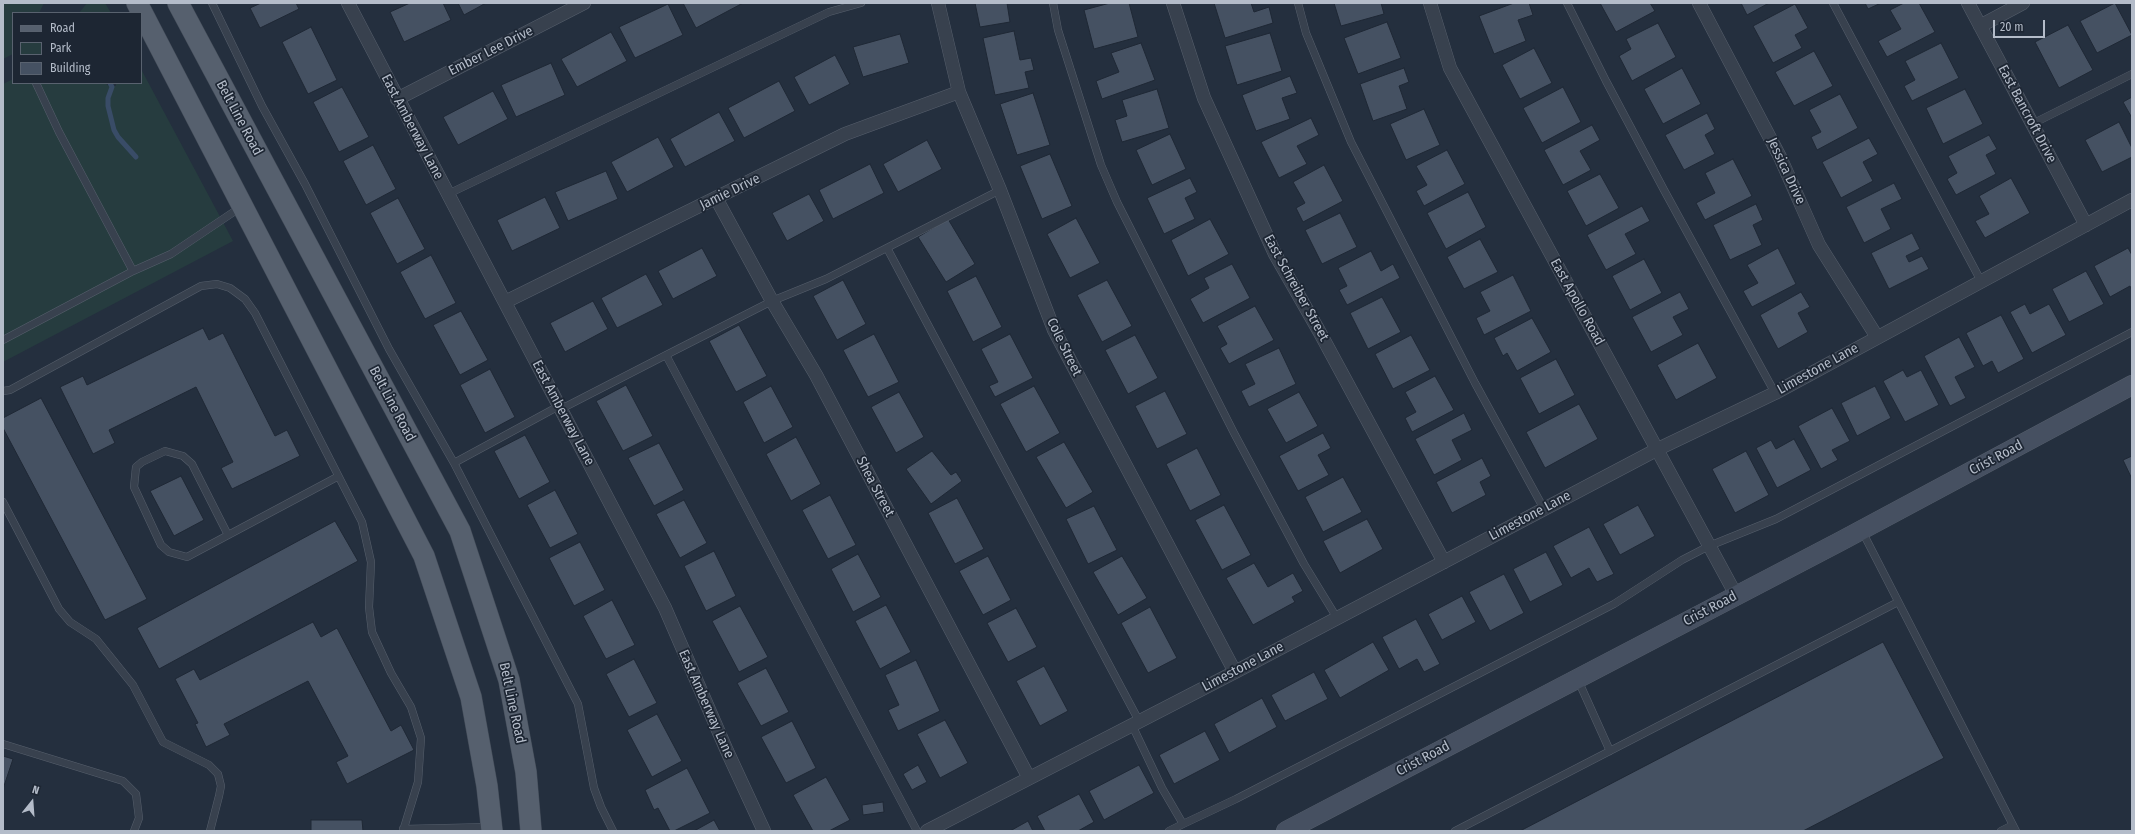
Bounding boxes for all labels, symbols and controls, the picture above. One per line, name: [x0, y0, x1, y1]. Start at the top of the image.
legend: [12, 12, 142, 84]
scale bar: [1995, 12, 2047, 38]
text: 20 m: [2000, 20, 2024, 34]
text: Road: [50, 21, 75, 35]
street label: Ember Lee Drive: [446, 23, 536, 79]
text: Park: [50, 41, 71, 55]
text: Building: [50, 61, 90, 75]
street label: East Bancroft Drive: [1994, 62, 2060, 166]
street label: East Amberway Lane: [377, 71, 447, 183]
street label: Belt Line Road: [212, 78, 266, 158]
street label: Jessica Drive: [1763, 135, 1809, 207]
street label: Jamie Drive: [697, 170, 763, 214]
street label: East Schreiber Street: [1260, 232, 1332, 344]
street label: East Apollo Road: [1546, 256, 1608, 348]
street label: Cole Street: [1043, 315, 1085, 379]
street label: Limestone Lane: [1775, 340, 1861, 398]
street label: East Amberway Lane: [528, 357, 598, 469]
street label: Belt Line Road: [365, 364, 419, 444]
street label: Crist Road: [1966, 437, 2026, 479]
street label: Shea Street: [852, 454, 898, 520]
street label: Limestone Lane: [1486, 487, 1574, 545]
street label: Crist Road: [1680, 588, 1740, 630]
street label: Limestone Lane: [1199, 638, 1287, 696]
street label: East Amberway Lane: [675, 647, 737, 761]
street label: Belt Line Road: [495, 661, 529, 745]
street label: Crist Road: [1393, 738, 1453, 780]
north arrow: [12, 782, 52, 822]
text: N: [31, 783, 41, 797]

